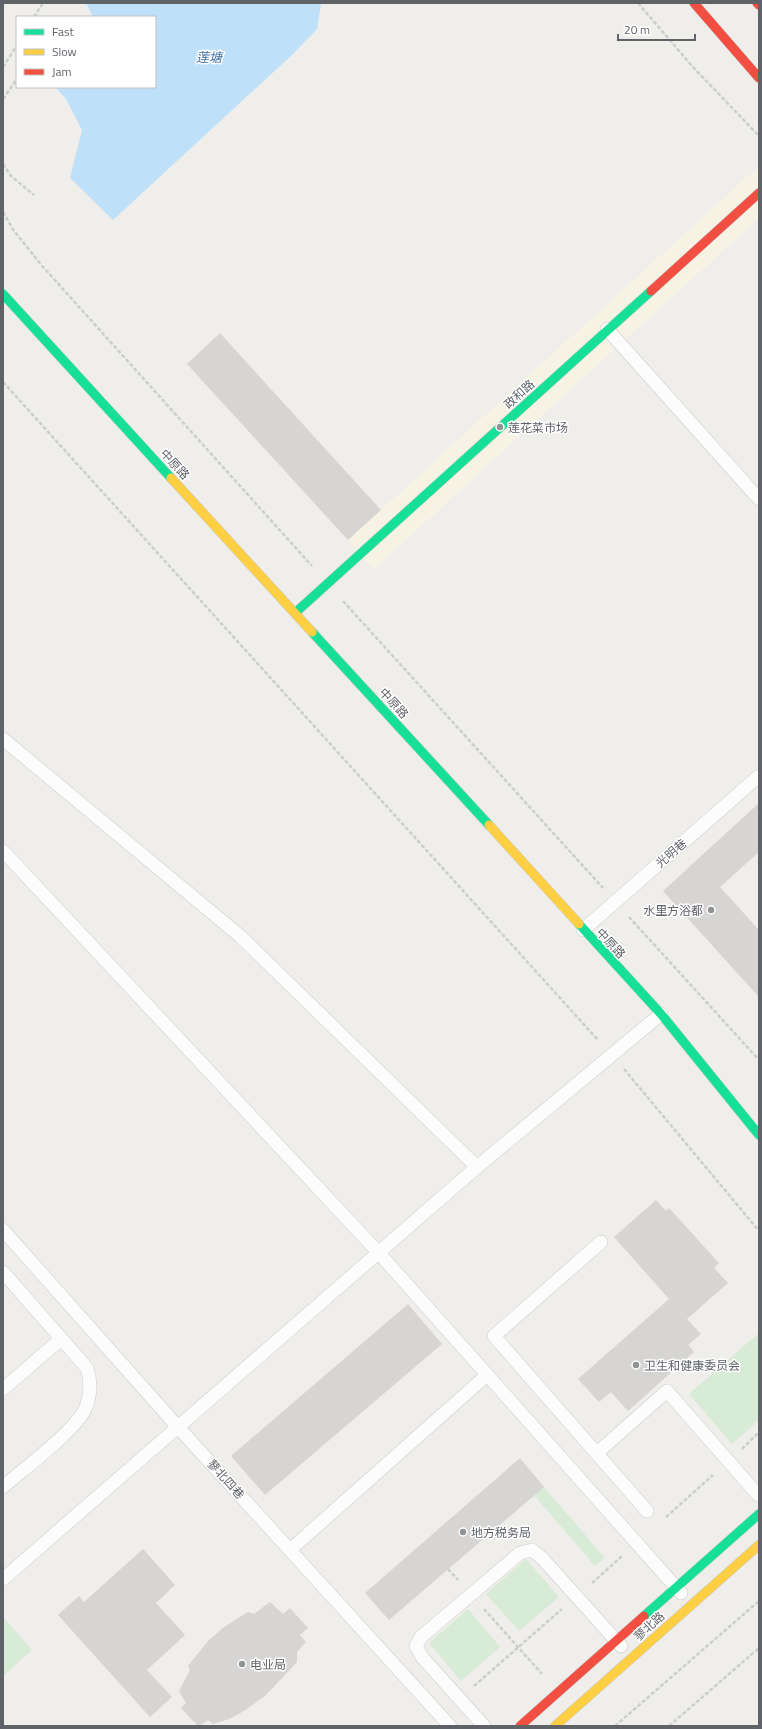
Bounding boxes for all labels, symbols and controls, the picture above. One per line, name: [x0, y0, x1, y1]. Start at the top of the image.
legend: [16, 16, 156, 88]
scale bar: [618, 16, 695, 42]
text: 20 m: [624, 20, 650, 39]
text: Fast: [52, 22, 75, 41]
text: Slow: [52, 42, 77, 61]
water label: 莲塘: [196, 47, 224, 67]
text: Jam: [52, 62, 72, 81]
street label: 政和路: [499, 375, 539, 413]
place label: 莲花菜市场: [508, 418, 568, 437]
marker: 莲花菜市场: [495, 422, 505, 432]
street label: 中原路: [156, 444, 194, 484]
street label: 中原路: [375, 683, 413, 723]
street label: 光明巷: [651, 834, 691, 872]
place label: 水里方浴都: [643, 901, 703, 920]
marker: 水里方浴都: [706, 905, 716, 915]
street label: 中原路: [592, 923, 630, 963]
place label: 卫生和健康委员会: [644, 1356, 740, 1375]
marker: 卫生和健康委员会: [631, 1360, 641, 1370]
street label: 蓼北四巷: [203, 1455, 249, 1503]
place label: 地方税务局: [471, 1523, 531, 1542]
marker: 地方税务局: [458, 1527, 468, 1537]
street label: 蓼北路: [629, 1607, 669, 1645]
place label: 电业局: [250, 1655, 286, 1674]
marker: 电业局: [237, 1659, 247, 1669]

